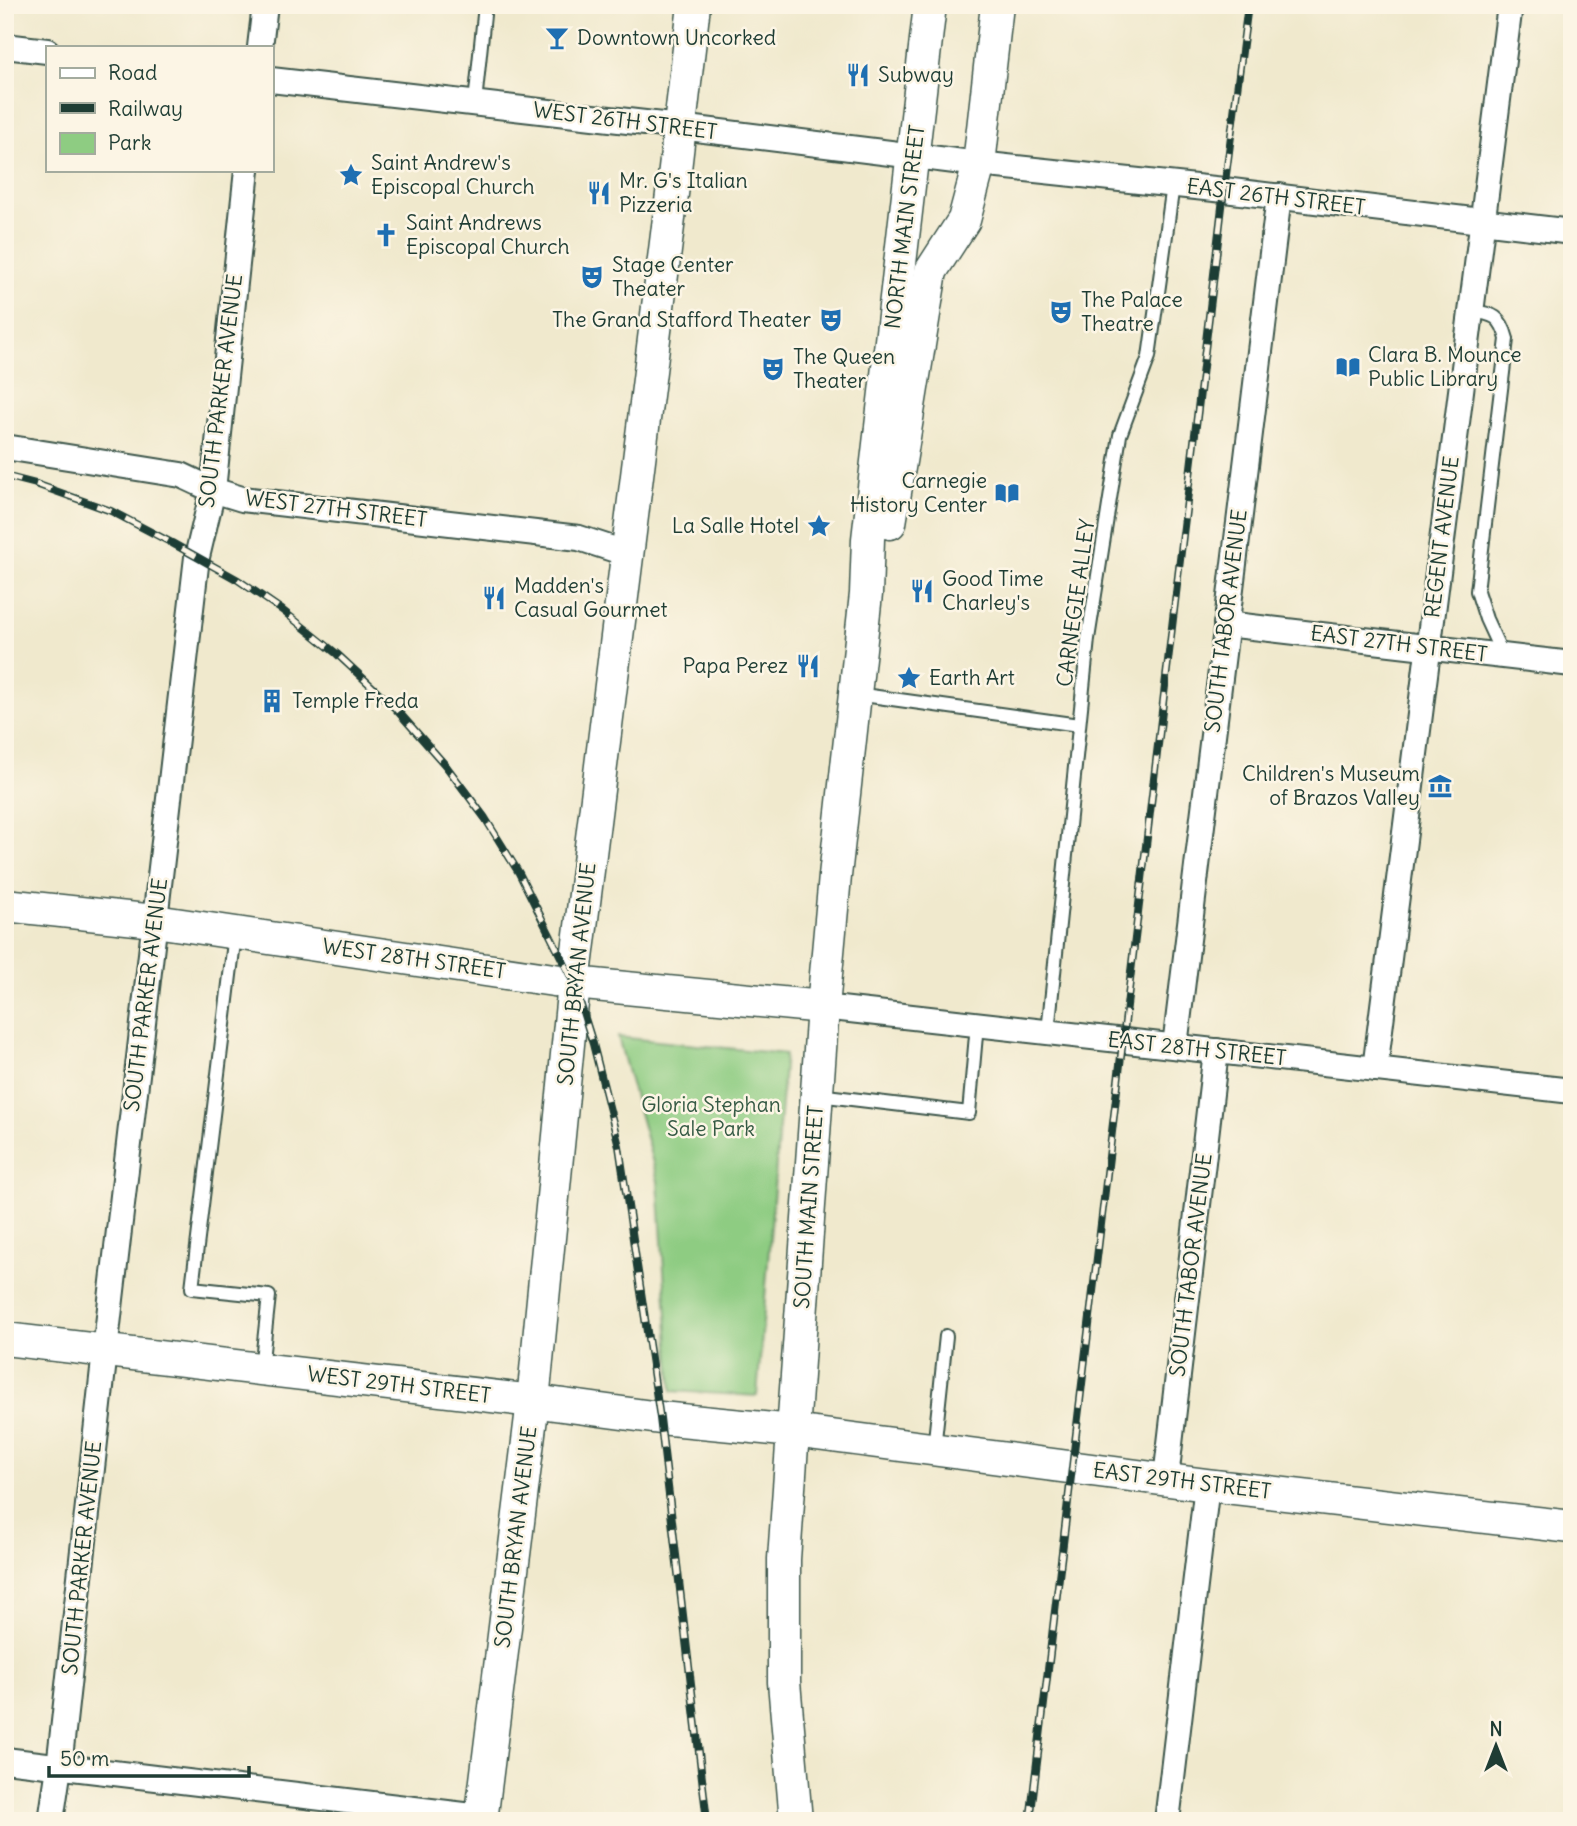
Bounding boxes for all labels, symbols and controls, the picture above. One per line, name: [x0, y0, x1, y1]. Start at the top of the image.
bar icon: Downtown Uncorked: [543, 24, 571, 52]
place label: Downtown Uncorked: [577, 24, 776, 51]
legend: [46, 46, 273, 172]
text: Road: [108, 59, 157, 86]
restaurant icon: Subway: [844, 61, 872, 89]
place label: Subway: [878, 61, 954, 88]
text: Railway: [108, 95, 183, 122]
street label: WEST 26TH STREET: [532, 96, 719, 145]
street label: NORTH MAIN STREET: [879, 123, 930, 331]
text: Park: [108, 129, 151, 156]
place label: Saint Andrew's Episcopal Church: [371, 149, 535, 200]
place icon: Saint Andrew's Episcopal Church: [337, 161, 365, 189]
place label: Mr. G's Italian Pizzeria: [619, 167, 748, 218]
street label: EAST 26TH STREET: [1185, 172, 1367, 221]
restaurant icon: Mr. G's Italian Pizzeria: [585, 179, 613, 207]
place label: Saint Andrews Episcopal Church: [406, 209, 570, 260]
church icon: Saint Andrews Episcopal Church: [372, 221, 400, 249]
place label: Stage Center Theater: [612, 251, 734, 302]
theatre icon: Stage Center Theater: [578, 263, 606, 291]
street label: SOUTH PARKER AVENUE: [193, 273, 248, 509]
place label: The Palace Theatre: [1081, 286, 1183, 337]
theatre icon: The Palace Theatre: [1047, 298, 1075, 326]
place label: The Grand Stafford Theater: [552, 306, 811, 333]
theatre icon: The Grand Stafford Theater: [817, 306, 845, 334]
place label: Clara B. Mounce Public Library: [1368, 341, 1522, 392]
place label: The Queen Theater: [793, 343, 895, 394]
library icon: Clara B. Mounce Public Library: [1334, 353, 1362, 381]
theatre icon: The Queen Theater: [759, 355, 787, 383]
street label: REGENT AVENUE: [1418, 454, 1465, 619]
place label: Carnegie History Center: [850, 467, 987, 518]
library icon: Carnegie History Center: [993, 479, 1021, 507]
street label: WEST 27TH STREET: [243, 484, 429, 533]
street label: SOUTH TABOR AVENUE: [1198, 508, 1253, 734]
place label: La Salle Hotel: [672, 512, 799, 539]
place icon: La Salle Hotel: [805, 512, 833, 540]
street label: CARNEGIE ALLEY: [1050, 517, 1101, 689]
place label: Good Time Charley's: [942, 565, 1044, 616]
place label: Madden's Casual Gourmet: [514, 572, 668, 623]
restaurant icon: Good Time Charley's: [908, 577, 936, 605]
restaurant icon: Madden's Casual Gourmet: [480, 584, 508, 612]
street label: EAST 27TH STREET: [1309, 619, 1489, 668]
place label: Papa Perez: [682, 652, 788, 679]
restaurant icon: Papa Perez: [794, 652, 822, 680]
place icon: Earth Art: [895, 664, 923, 692]
place label: Earth Art: [929, 664, 1015, 691]
building icon: Temple Freda: [258, 687, 286, 715]
place label: Temple Freda: [292, 687, 419, 714]
place label: Children's Museum of Brazos Valley: [1242, 760, 1420, 811]
museum icon: Children's Museum of Brazos Valley: [1426, 772, 1454, 800]
street label: SOUTH BRYAN AVENUE: [551, 861, 602, 1087]
street label: SOUTH PARKER AVENUE: [118, 877, 173, 1113]
street label: WEST 28TH STREET: [321, 932, 507, 985]
street label: EAST 28TH STREET: [1106, 1026, 1288, 1071]
park label: Gloria Stephan Sale Park: [641, 1091, 781, 1142]
street label: SOUTH MAIN STREET: [788, 1104, 829, 1310]
street label: SOUTH TABOR AVENUE: [1163, 1152, 1218, 1378]
street label: WEST 29TH STREET: [306, 1360, 492, 1409]
street label: SOUTH BRYAN AVENUE: [488, 1424, 543, 1650]
street label: SOUTH PARKER AVENUE: [56, 1440, 107, 1676]
street label: EAST 29TH STREET: [1091, 1456, 1273, 1505]
north arrow: [1462, 1710, 1532, 1780]
text: N: [1489, 1717, 1503, 1741]
scale bar: [49, 1735, 248, 1779]
text: 50 m: [60, 1745, 109, 1772]

